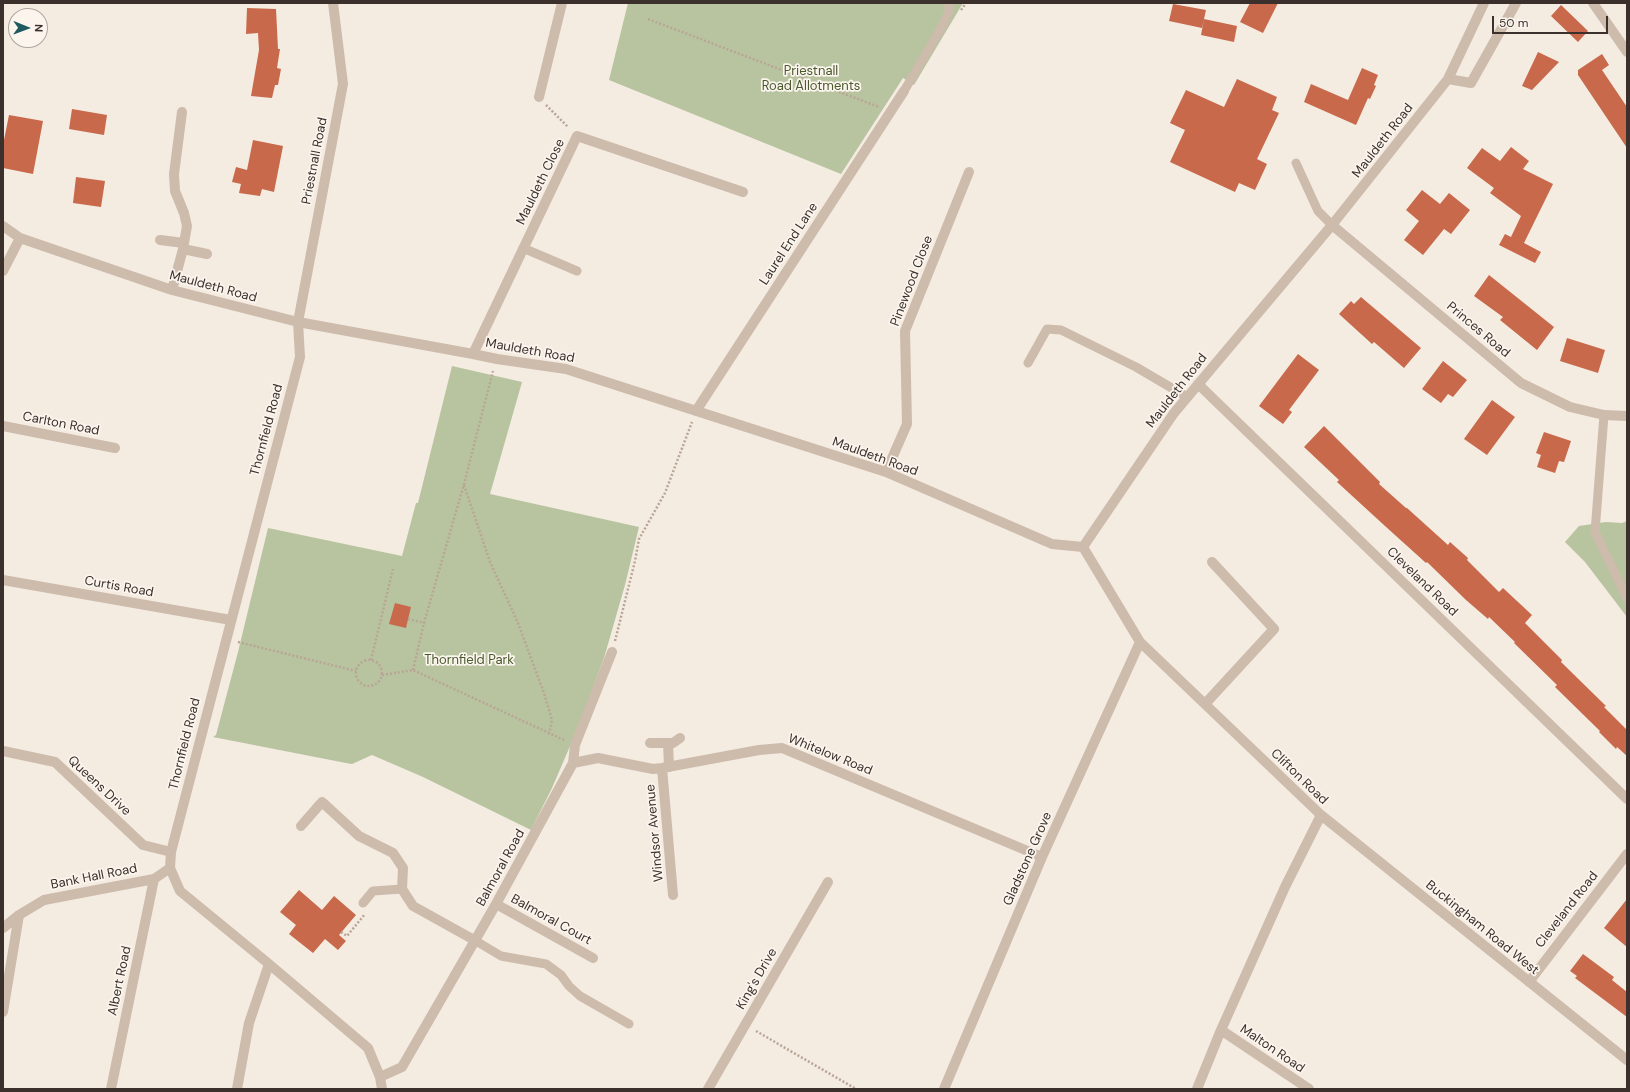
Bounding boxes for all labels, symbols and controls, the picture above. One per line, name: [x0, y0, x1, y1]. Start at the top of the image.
north arrow: [8, 8, 48, 48]
scale bar: [1494, 8, 1610, 34]
text: 50 m: [1499, 15, 1528, 31]
text: N: [32, 24, 46, 32]
park label: Priestnall Road Allotments: [762, 64, 860, 95]
street label: Mauldeth Road: [1349, 101, 1417, 181]
street label: Priestnall Road: [299, 116, 331, 206]
street label: Mauldeth Close: [513, 137, 569, 227]
street label: Laurel End Lane: [757, 200, 821, 288]
street label: Pinewood Close: [888, 233, 936, 329]
street label: Mauldeth Road: [168, 268, 258, 306]
street label: Princes Road: [1443, 299, 1513, 361]
street label: Mauldeth Road: [484, 336, 576, 366]
street label: Mauldeth Road: [1143, 351, 1211, 431]
street label: Thornfield Road: [247, 382, 287, 478]
street label: Carlton Road: [21, 409, 101, 439]
street label: Mauldeth Road: [830, 434, 920, 480]
street label: Cleveland Road: [1383, 544, 1461, 620]
street label: Curtis Road: [83, 573, 155, 601]
park label: Thornfield Park: [424, 653, 514, 669]
street label: Thornfield Road: [166, 696, 204, 792]
street label: Whitelow Road: [786, 731, 874, 779]
street label: Clifton Road: [1267, 746, 1331, 808]
street label: Queens Drive: [64, 753, 134, 819]
street label: Windsor Avenue: [643, 784, 667, 882]
street label: Gladstone Grove: [1000, 810, 1056, 908]
street label: Balmoral Road: [473, 827, 529, 909]
street label: Bank Hall Road: [49, 861, 139, 893]
street label: Cleveland Road: [1532, 869, 1602, 951]
street label: Buckingham Road West: [1422, 878, 1542, 978]
street label: Balmoral Court: [508, 891, 594, 949]
street label: Albert Road: [105, 945, 135, 1017]
street label: King's Drive: [733, 946, 781, 1012]
street label: Malton Road: [1237, 1022, 1307, 1076]

